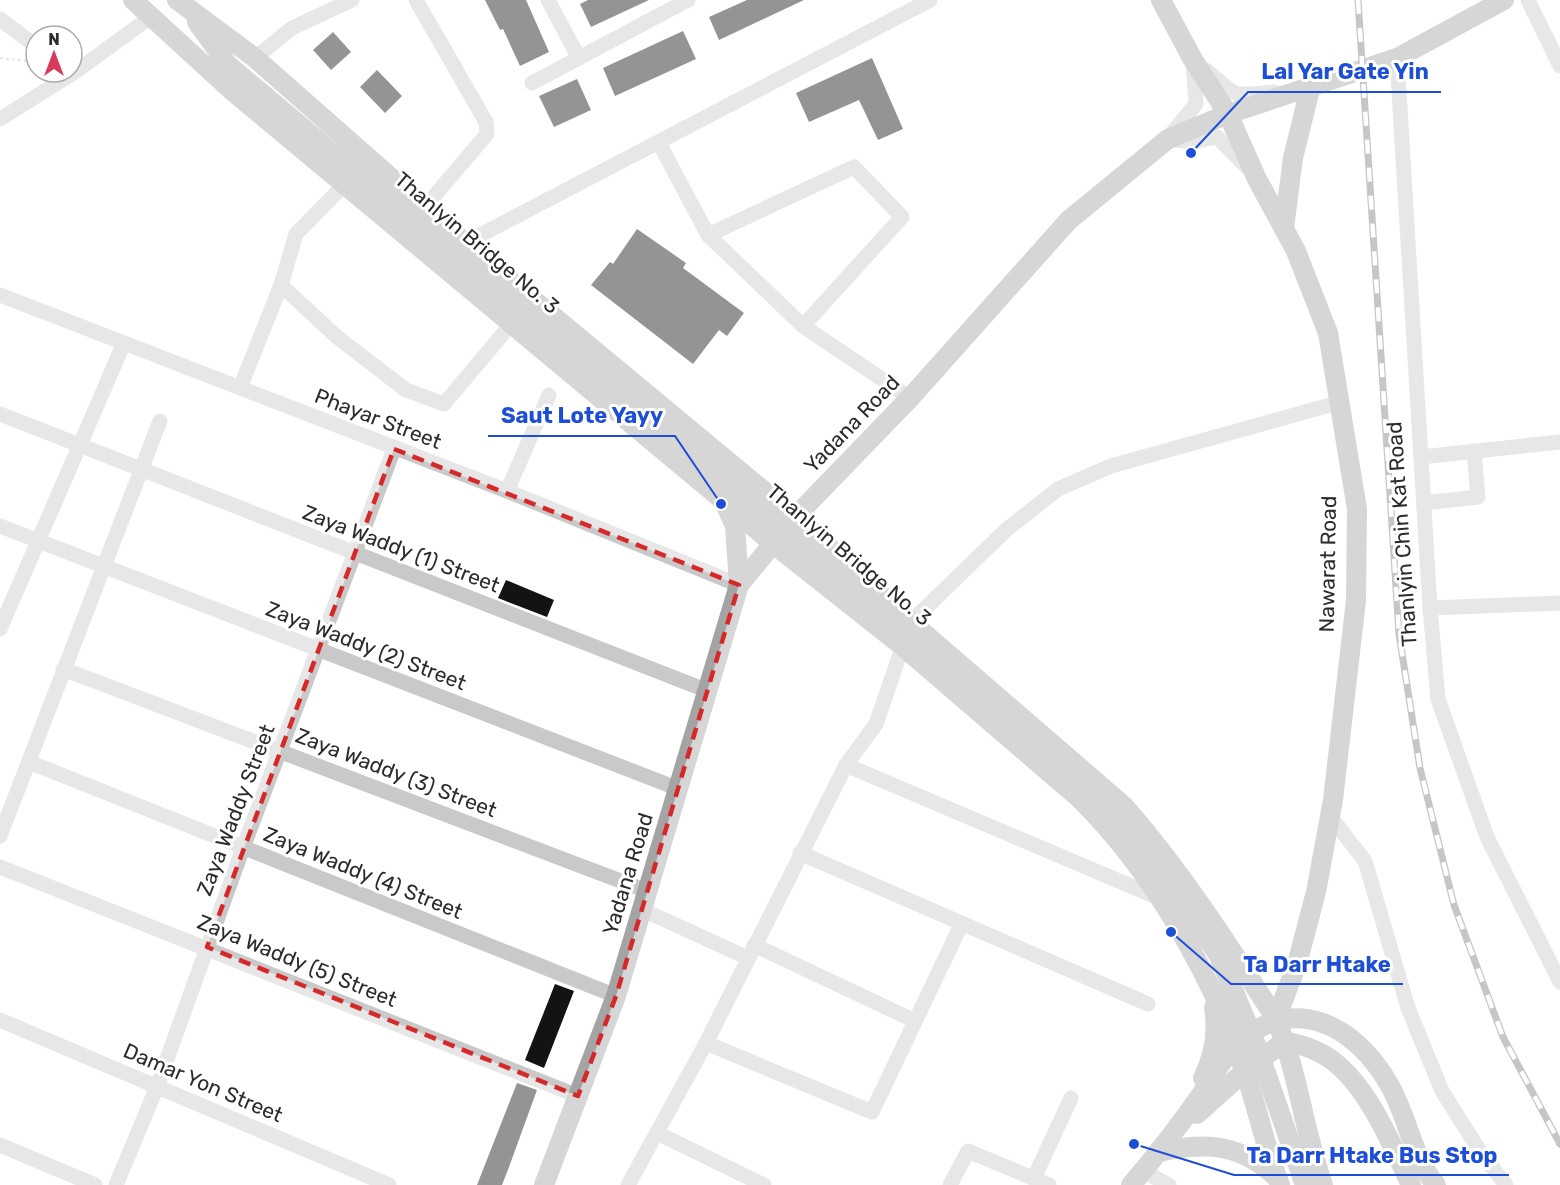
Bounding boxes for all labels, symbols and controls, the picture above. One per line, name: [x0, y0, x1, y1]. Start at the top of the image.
north arrow: [24, 24, 84, 84]
text: N: [48, 30, 60, 49]
callout: Lal Yar Gate Yin: [1248, 52, 1441, 92]
text: Lal Yar Gate Yin: [1261, 58, 1429, 85]
street label: Thanlyin Bridge No. 3: [390, 167, 565, 319]
street label: Yadana Road: [799, 369, 905, 478]
street label: Phayar Street: [311, 383, 445, 454]
callout: Saut Lote Yayy: [488, 396, 675, 436]
text: Saut Lote Yayy: [501, 402, 663, 429]
street label: Thanlyin Chin Kat Road: [1381, 421, 1422, 647]
street label: Thanlyin Bridge No. 3: [762, 479, 937, 631]
street label: Nawarat Road: [1314, 495, 1341, 633]
street label: Zaya Waddy (1) Street: [299, 499, 503, 598]
street label: Zaya Waddy (2) Street: [263, 596, 470, 695]
street label: Zaya Waddy Street: [191, 721, 280, 899]
street label: Zaya Waddy (3) Street: [292, 723, 500, 822]
street label: Yadana Road: [597, 810, 658, 938]
street label: Zaya Waddy (4) Street: [260, 821, 466, 924]
street label: Zaya Waddy (5) Street: [194, 909, 401, 1012]
callout: Ta Darr Htake: [1231, 944, 1403, 984]
text: Ta Darr Htake: [1243, 951, 1391, 978]
street label: Damar Yon Street: [120, 1038, 287, 1127]
callout: Ta Darr Htake Bus Stop: [1234, 1135, 1509, 1175]
text: Ta Darr Htake Bus Stop: [1247, 1142, 1497, 1169]

